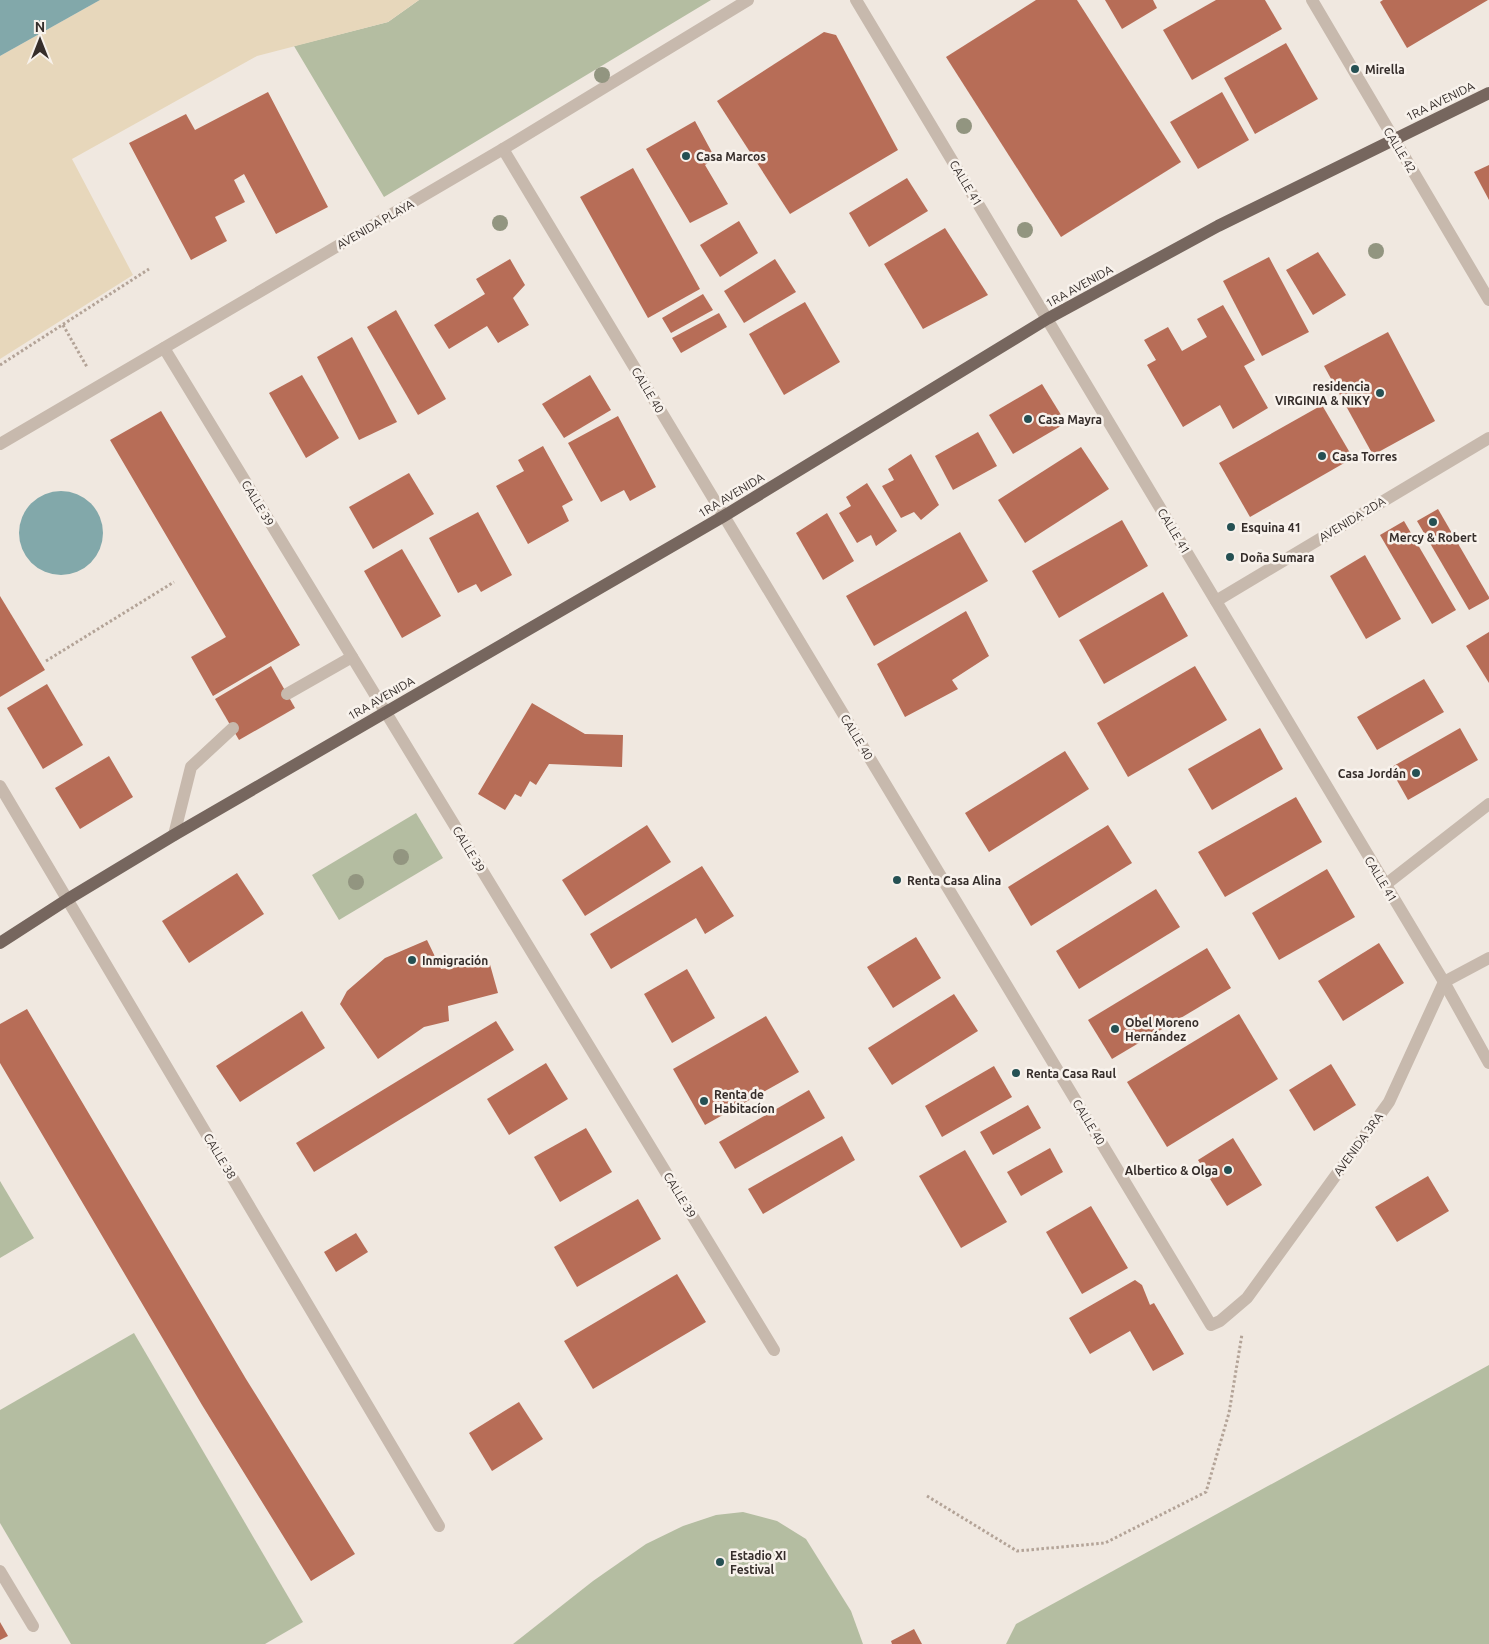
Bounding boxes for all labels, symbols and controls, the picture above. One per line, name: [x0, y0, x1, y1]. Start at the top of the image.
north arrow: [15, 15, 65, 65]
text: N: [35, 19, 45, 35]
marker: Mirella: [1349, 63, 1361, 75]
place label: Mirella: [1365, 63, 1405, 76]
street label: 1RA AVENIDA: [1404, 79, 1476, 123]
street label: CALLE 42: [1381, 125, 1419, 175]
marker: Casa Marcos: [680, 150, 692, 162]
place label: Casa Marcos: [696, 150, 766, 163]
street label: CALLE 41: [947, 158, 985, 208]
street label: AVENIDA PLAYA: [334, 197, 416, 251]
street label: 1RA AVENIDA: [1043, 262, 1115, 310]
street label: CALLE 40: [629, 365, 667, 415]
place label: residencia VIRGINIA & NIKY: [1275, 380, 1370, 407]
marker: residencia VIRGINIA & NIKY: [1374, 387, 1386, 399]
marker: Casa Mayra: [1022, 413, 1034, 425]
place label: Casa Mayra: [1038, 413, 1102, 426]
marker: Casa Torres: [1316, 450, 1328, 462]
place label: Casa Torres: [1332, 450, 1398, 463]
street label: 1RA AVENIDA: [696, 470, 766, 520]
street label: CALLE 39: [239, 478, 277, 528]
street label: AVENIDA 2DA: [1317, 494, 1388, 544]
street label: CALLE 41: [1155, 506, 1193, 556]
marker: Mercy & Robert: [1427, 516, 1439, 528]
marker: Esquina 41: [1225, 521, 1237, 533]
place label: Esquina 41: [1241, 521, 1301, 534]
place label: Mercy & Robert: [1389, 531, 1477, 544]
marker: Doña Sumara: [1224, 551, 1236, 563]
place label: Doña Sumara: [1240, 551, 1314, 564]
street label: 1RA AVENIDA: [346, 674, 417, 722]
street label: CALLE 40: [838, 712, 876, 762]
place label: Casa Jordán: [1338, 767, 1406, 780]
marker: Casa Jordán: [1410, 767, 1422, 779]
street label: CALLE 39: [450, 824, 488, 874]
street label: CALLE 41: [1362, 854, 1400, 904]
marker: Renta Casa Alina: [891, 874, 903, 886]
place label: Renta Casa Alina: [907, 874, 1001, 887]
marker: Inmigración: [406, 954, 418, 966]
place label: Inmigración: [422, 954, 488, 967]
place label: Obel Moreno Hernández: [1125, 1016, 1199, 1043]
marker: Obel Moreno Hernández: [1109, 1023, 1121, 1035]
marker: Renta Casa Raul: [1010, 1067, 1022, 1079]
place label: Renta Casa Raul: [1026, 1067, 1116, 1080]
place label: Renta de Habitacíon: [714, 1088, 775, 1115]
marker: Renta de Habitacíon: [698, 1095, 710, 1107]
street label: CALLE 40: [1070, 1097, 1108, 1147]
street label: AVENIDA 3RA: [1331, 1110, 1385, 1178]
street label: CALLE 38: [201, 1131, 239, 1181]
place label: Albertico & Olga: [1125, 1164, 1218, 1177]
marker: Albertico & Olga: [1222, 1164, 1234, 1176]
street label: CALLE 39: [661, 1170, 699, 1220]
place label: Estadio XI Festival: [730, 1549, 786, 1576]
marker: Estadio XI Festival: [714, 1556, 726, 1568]

